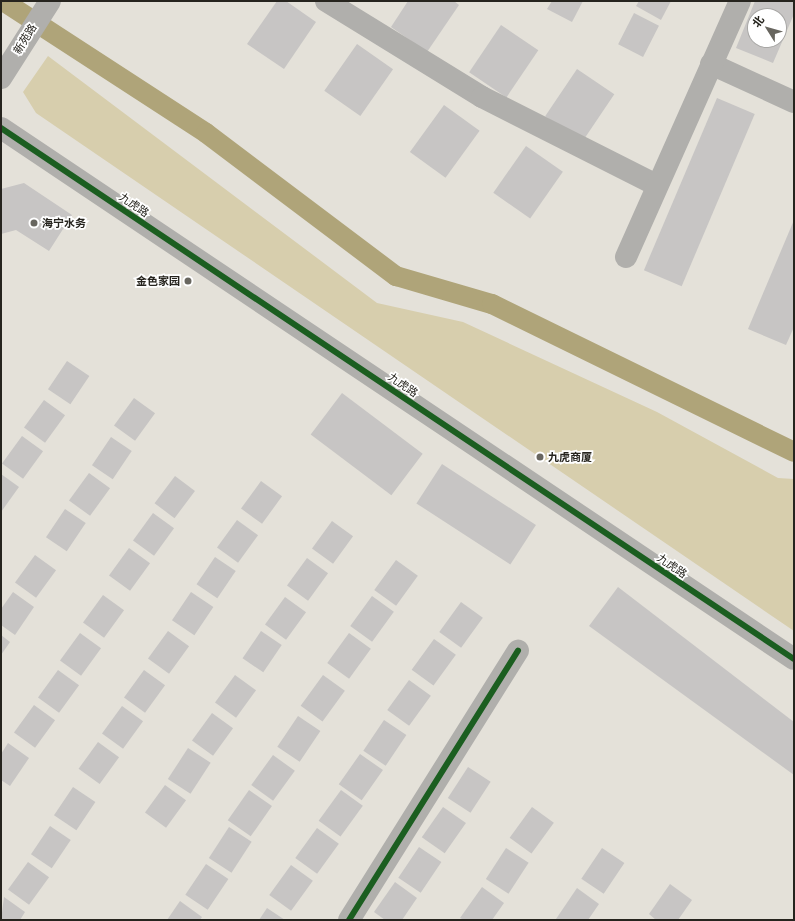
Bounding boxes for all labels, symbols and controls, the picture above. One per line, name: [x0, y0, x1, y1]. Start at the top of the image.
north arrow: [747, 8, 787, 48]
text: 北: [749, 13, 767, 30]
street label: 新苑路: [11, 22, 39, 56]
street label: 九虎路: [117, 190, 151, 220]
place label: 海宁水务: [42, 216, 86, 230]
marker: 海宁水务: [29, 218, 39, 228]
place label: 金色家园: [136, 274, 180, 288]
marker: 金色家园: [183, 276, 193, 286]
street label: 九虎路: [386, 370, 420, 400]
place label: 九虎商厦: [548, 450, 592, 464]
marker: 九虎商厦: [535, 452, 545, 462]
street label: 九虎路: [655, 551, 689, 581]

